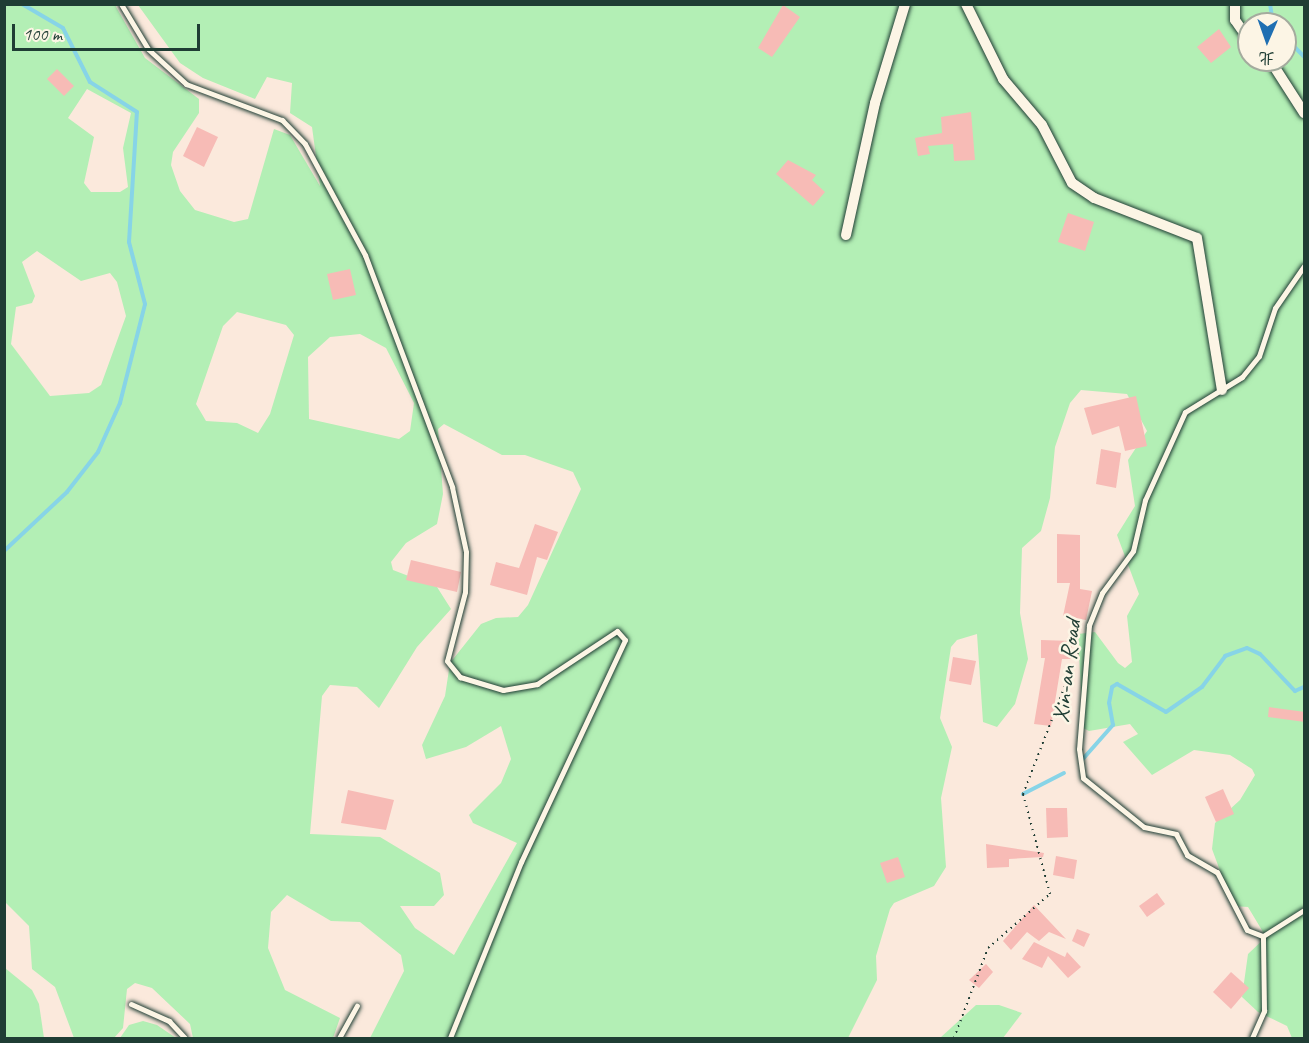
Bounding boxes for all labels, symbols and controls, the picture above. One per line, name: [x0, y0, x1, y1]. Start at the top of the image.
scale bar: [15, 12, 202, 50]
north arrow: [1237, 12, 1297, 72]
text: 100 m: [23, 23, 62, 45]
text: 北: [1258, 48, 1275, 68]
street label: Xin-an Road: [1046, 618, 1088, 724]

